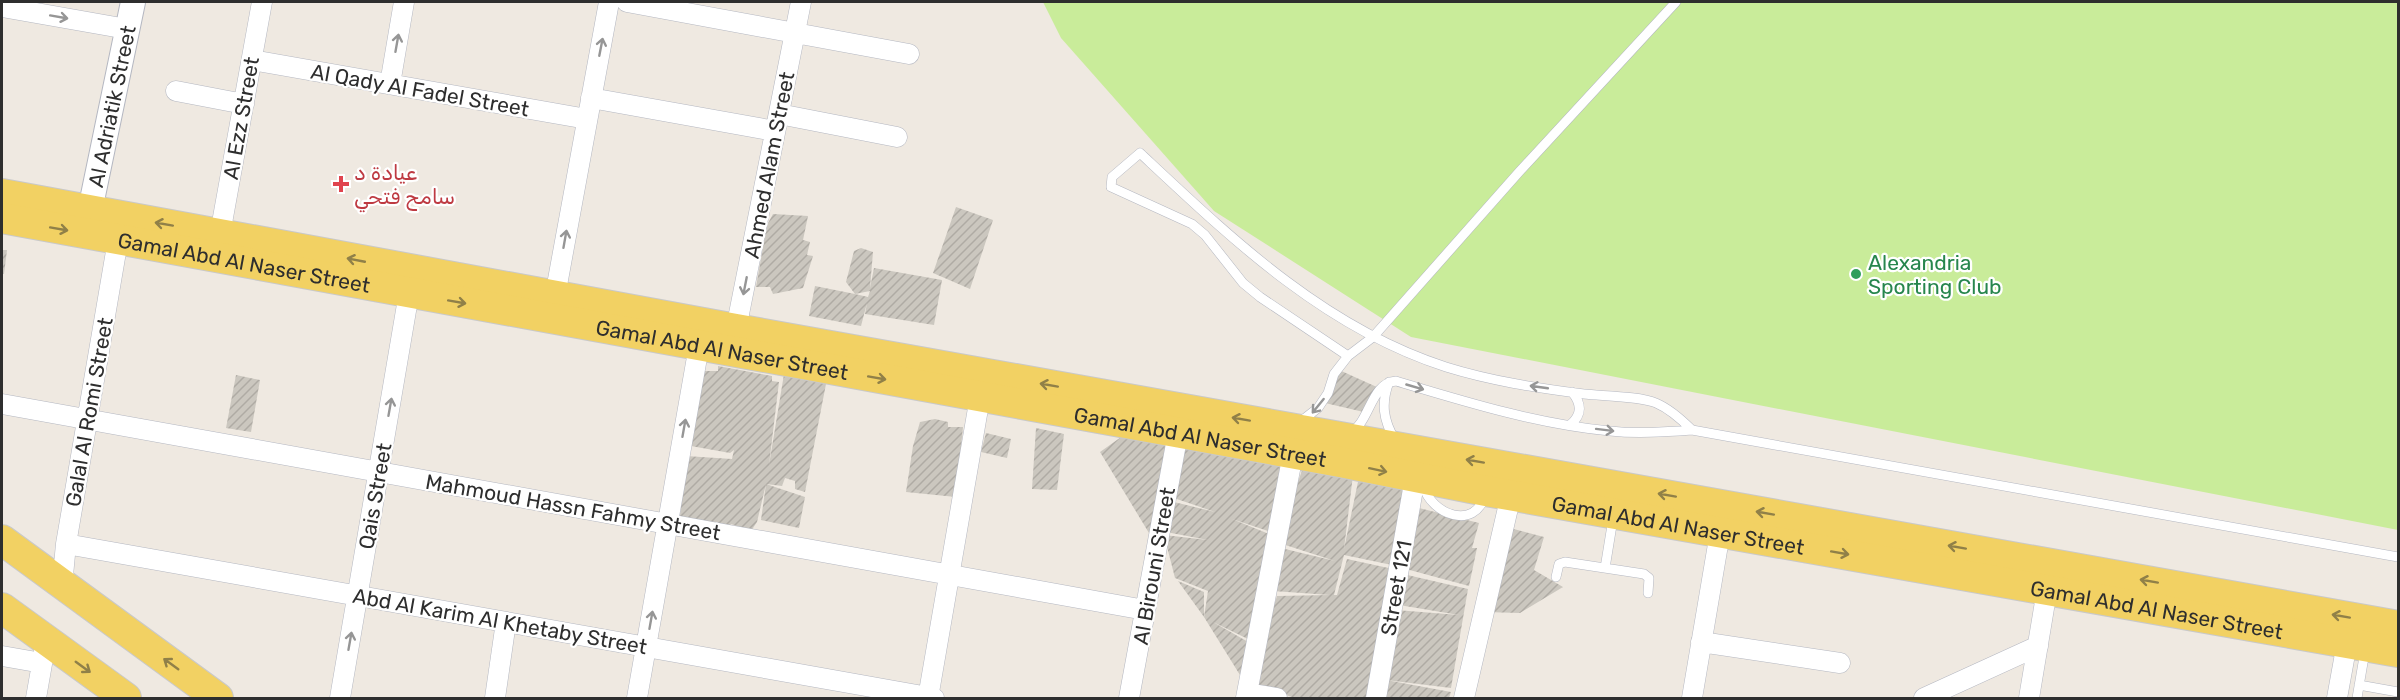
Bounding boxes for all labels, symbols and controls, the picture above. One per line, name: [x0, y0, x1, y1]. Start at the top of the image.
one-way arrow: [49, 12, 69, 23]
street label: Al Adriatik Street: [83, 23, 140, 189]
one-way arrow: [392, 34, 403, 53]
one-way arrow: [596, 38, 607, 57]
street label: Al Ezz Street: [218, 55, 264, 181]
street label: Al Qady Al Fadel Street: [309, 58, 531, 122]
street label: Ahmed Alam Street: [739, 70, 799, 260]
place label: عيادة د سامح فتحي: [354, 160, 455, 213]
marker: عيادة د سامح فتحي: [332, 175, 350, 193]
one-way arrow: [155, 218, 174, 229]
one-way arrow: [49, 224, 68, 235]
street label: Gamal Abd Al Naser Street: [116, 227, 372, 297]
one-way arrow: [560, 229, 571, 249]
place label: Alexandria Sporting Club: [1868, 250, 2002, 299]
one-way arrow: [346, 254, 366, 265]
marker: Alexandria Sporting Club: [1849, 267, 1863, 281]
one-way arrow: [739, 275, 750, 295]
one-way arrow: [447, 297, 467, 308]
street label: Gamal Abd Al Naser Street: [594, 314, 850, 385]
street label: Galal Al Romi Street: [60, 315, 118, 509]
one-way arrow: [866, 373, 886, 384]
one-way arrow: [1040, 379, 1060, 390]
one-way arrow: [1405, 382, 1424, 393]
one-way arrow: [1529, 382, 1549, 393]
one-way arrow: [385, 398, 396, 418]
one-way arrow: [1312, 398, 1325, 414]
street label: Gamal Abd Al Naser Street: [1072, 401, 1328, 472]
one-way arrow: [1232, 413, 1252, 424]
one-way arrow: [679, 419, 690, 438]
one-way arrow: [1595, 425, 1614, 436]
street label: Qais Street: [353, 441, 397, 551]
one-way arrow: [1465, 455, 1485, 466]
one-way arrow: [1368, 465, 1387, 477]
street label: Mahmoud Hassn Fahmy Street: [424, 469, 722, 545]
street label: Al Birouni Street: [1128, 485, 1180, 647]
street label: Gamal Abd Al Naser Street: [1550, 490, 1806, 559]
one-way arrow: [1657, 490, 1677, 501]
one-way arrow: [1756, 507, 1775, 518]
street label: Street 121: [1375, 538, 1417, 638]
one-way arrow: [1948, 541, 1967, 552]
one-way arrow: [1829, 548, 1849, 559]
street label: Gamal Abd Al Naser Street: [2028, 575, 2285, 644]
one-way arrow: [2140, 575, 2159, 586]
street label: Abd Al Karim Al Khetaby Street: [351, 583, 649, 659]
one-way arrow: [2332, 610, 2351, 621]
one-way arrow: [646, 611, 657, 631]
one-way arrow: [345, 631, 356, 651]
one-way arrow: [163, 658, 179, 670]
one-way arrow: [74, 661, 90, 674]

